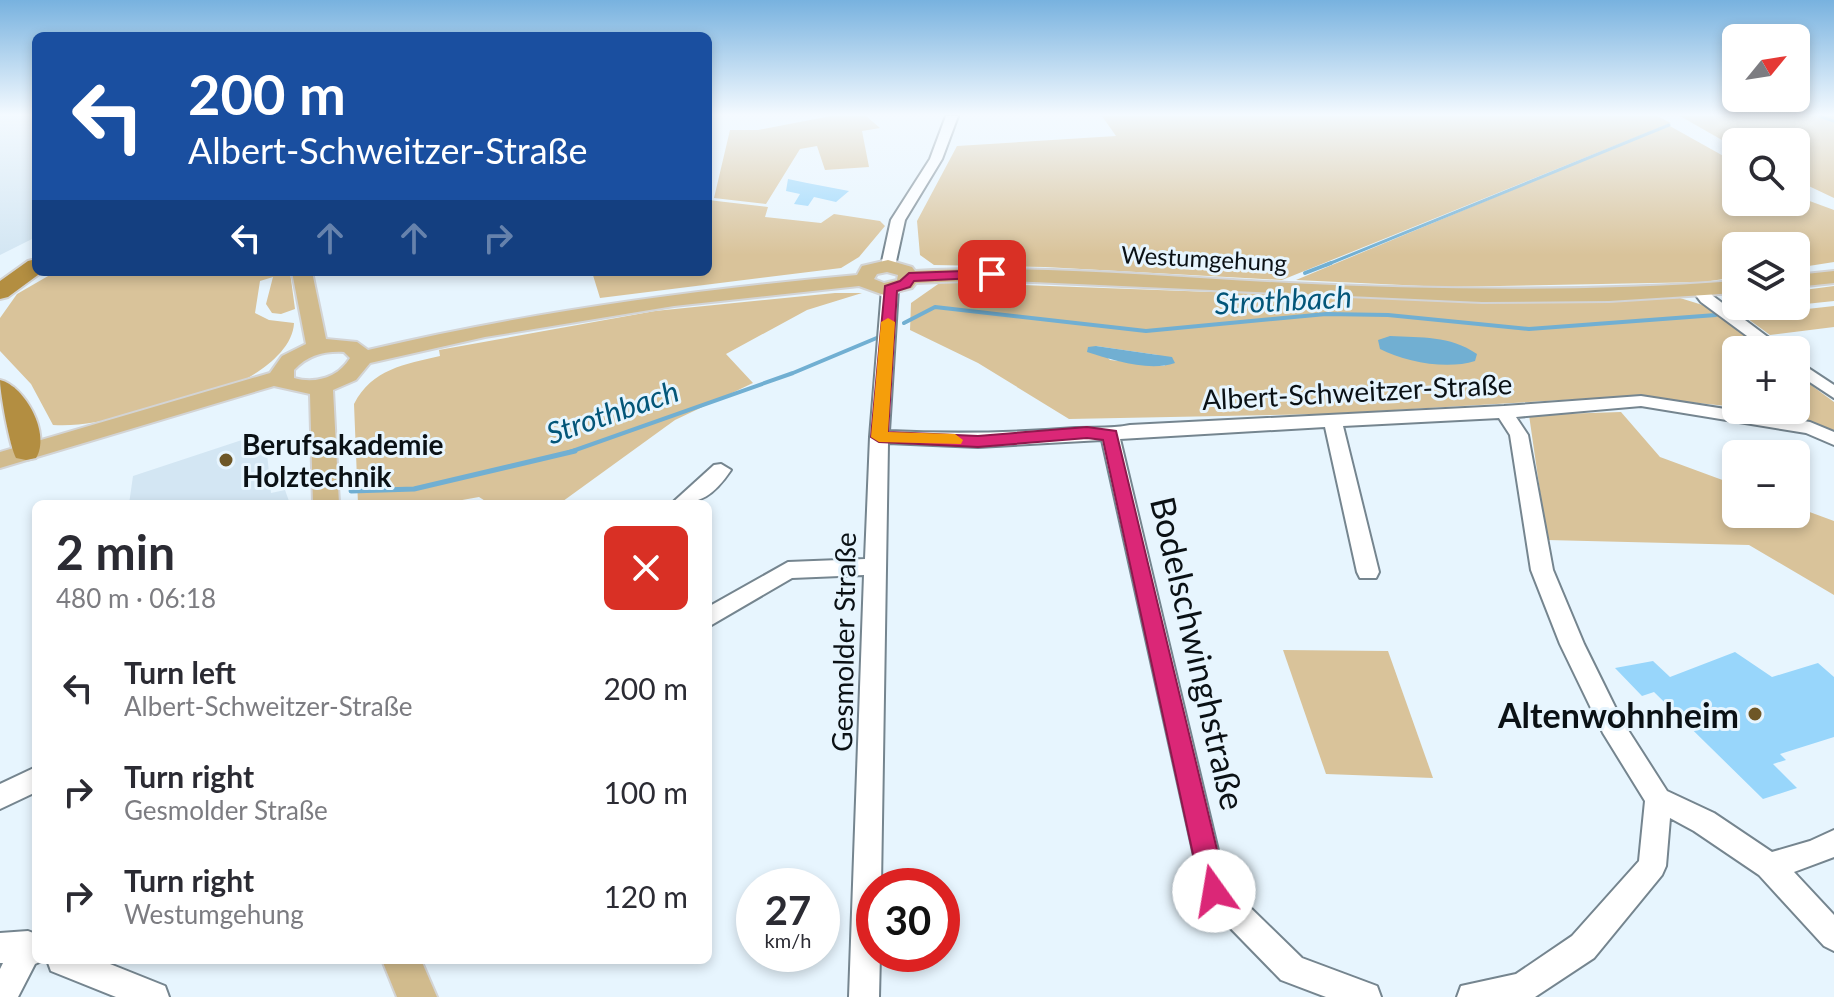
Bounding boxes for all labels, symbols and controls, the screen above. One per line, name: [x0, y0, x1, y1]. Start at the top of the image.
north arrow: [1722, 24, 1810, 112]
map controls: [1722, 24, 1810, 528]
text: 200 m: [188, 60, 346, 127]
icon: left: [56, 64, 160, 168]
text: Albert-Schweitzer-Straße: [188, 128, 587, 172]
button: search: [1722, 128, 1810, 216]
icon: left: [224, 216, 268, 260]
icon: ahead: [308, 216, 352, 260]
icon: ahead: [392, 216, 436, 260]
icon: right: [476, 216, 520, 260]
button: layers: [1722, 232, 1810, 320]
street label: Westumgehung: [1120, 239, 1288, 277]
pin: [958, 240, 1026, 308]
icon: arrive: [970, 252, 1014, 296]
water label: Strothbach: [1213, 277, 1353, 321]
button: +: [1722, 336, 1810, 424]
street label: Albert-Schweitzer-Straße: [1201, 366, 1513, 416]
water label: Strothbach: [541, 372, 683, 450]
place label: Berufsakademie Holztechnik: [242, 427, 444, 493]
button: −: [1722, 440, 1810, 528]
marker: Berufsakademie Holztechnik: [217, 451, 235, 469]
street label: Bodelschwinghstraße: [1143, 493, 1255, 813]
text: 2 min: [56, 523, 175, 580]
button: close: [604, 526, 688, 610]
street label: Gesmolder Straße: [824, 532, 862, 752]
text: 480 m · 06:18: [56, 582, 216, 614]
text: Turn left: [124, 654, 236, 690]
icon: left: [56, 666, 100, 710]
text: 200 m: [603, 670, 688, 706]
text: Albert-Schweitzer-Straße: [124, 690, 412, 722]
place label: Altenwohnheim: [1497, 694, 1739, 735]
marker: Altenwohnheim: [1746, 705, 1764, 723]
text: Turn right: [124, 758, 254, 794]
icon: right: [56, 770, 100, 814]
text: 100 m: [603, 774, 688, 810]
text: Gesmolder Straße: [124, 794, 328, 826]
position arrow: [1172, 849, 1256, 933]
text: Turn right: [124, 862, 254, 898]
speed limit sign: 30: [856, 868, 960, 972]
icon: right: [56, 874, 100, 918]
text: 120 m: [603, 878, 688, 914]
text: 27: [765, 886, 811, 934]
text: Westumgehung: [124, 898, 304, 930]
text: km/h: [765, 928, 811, 952]

